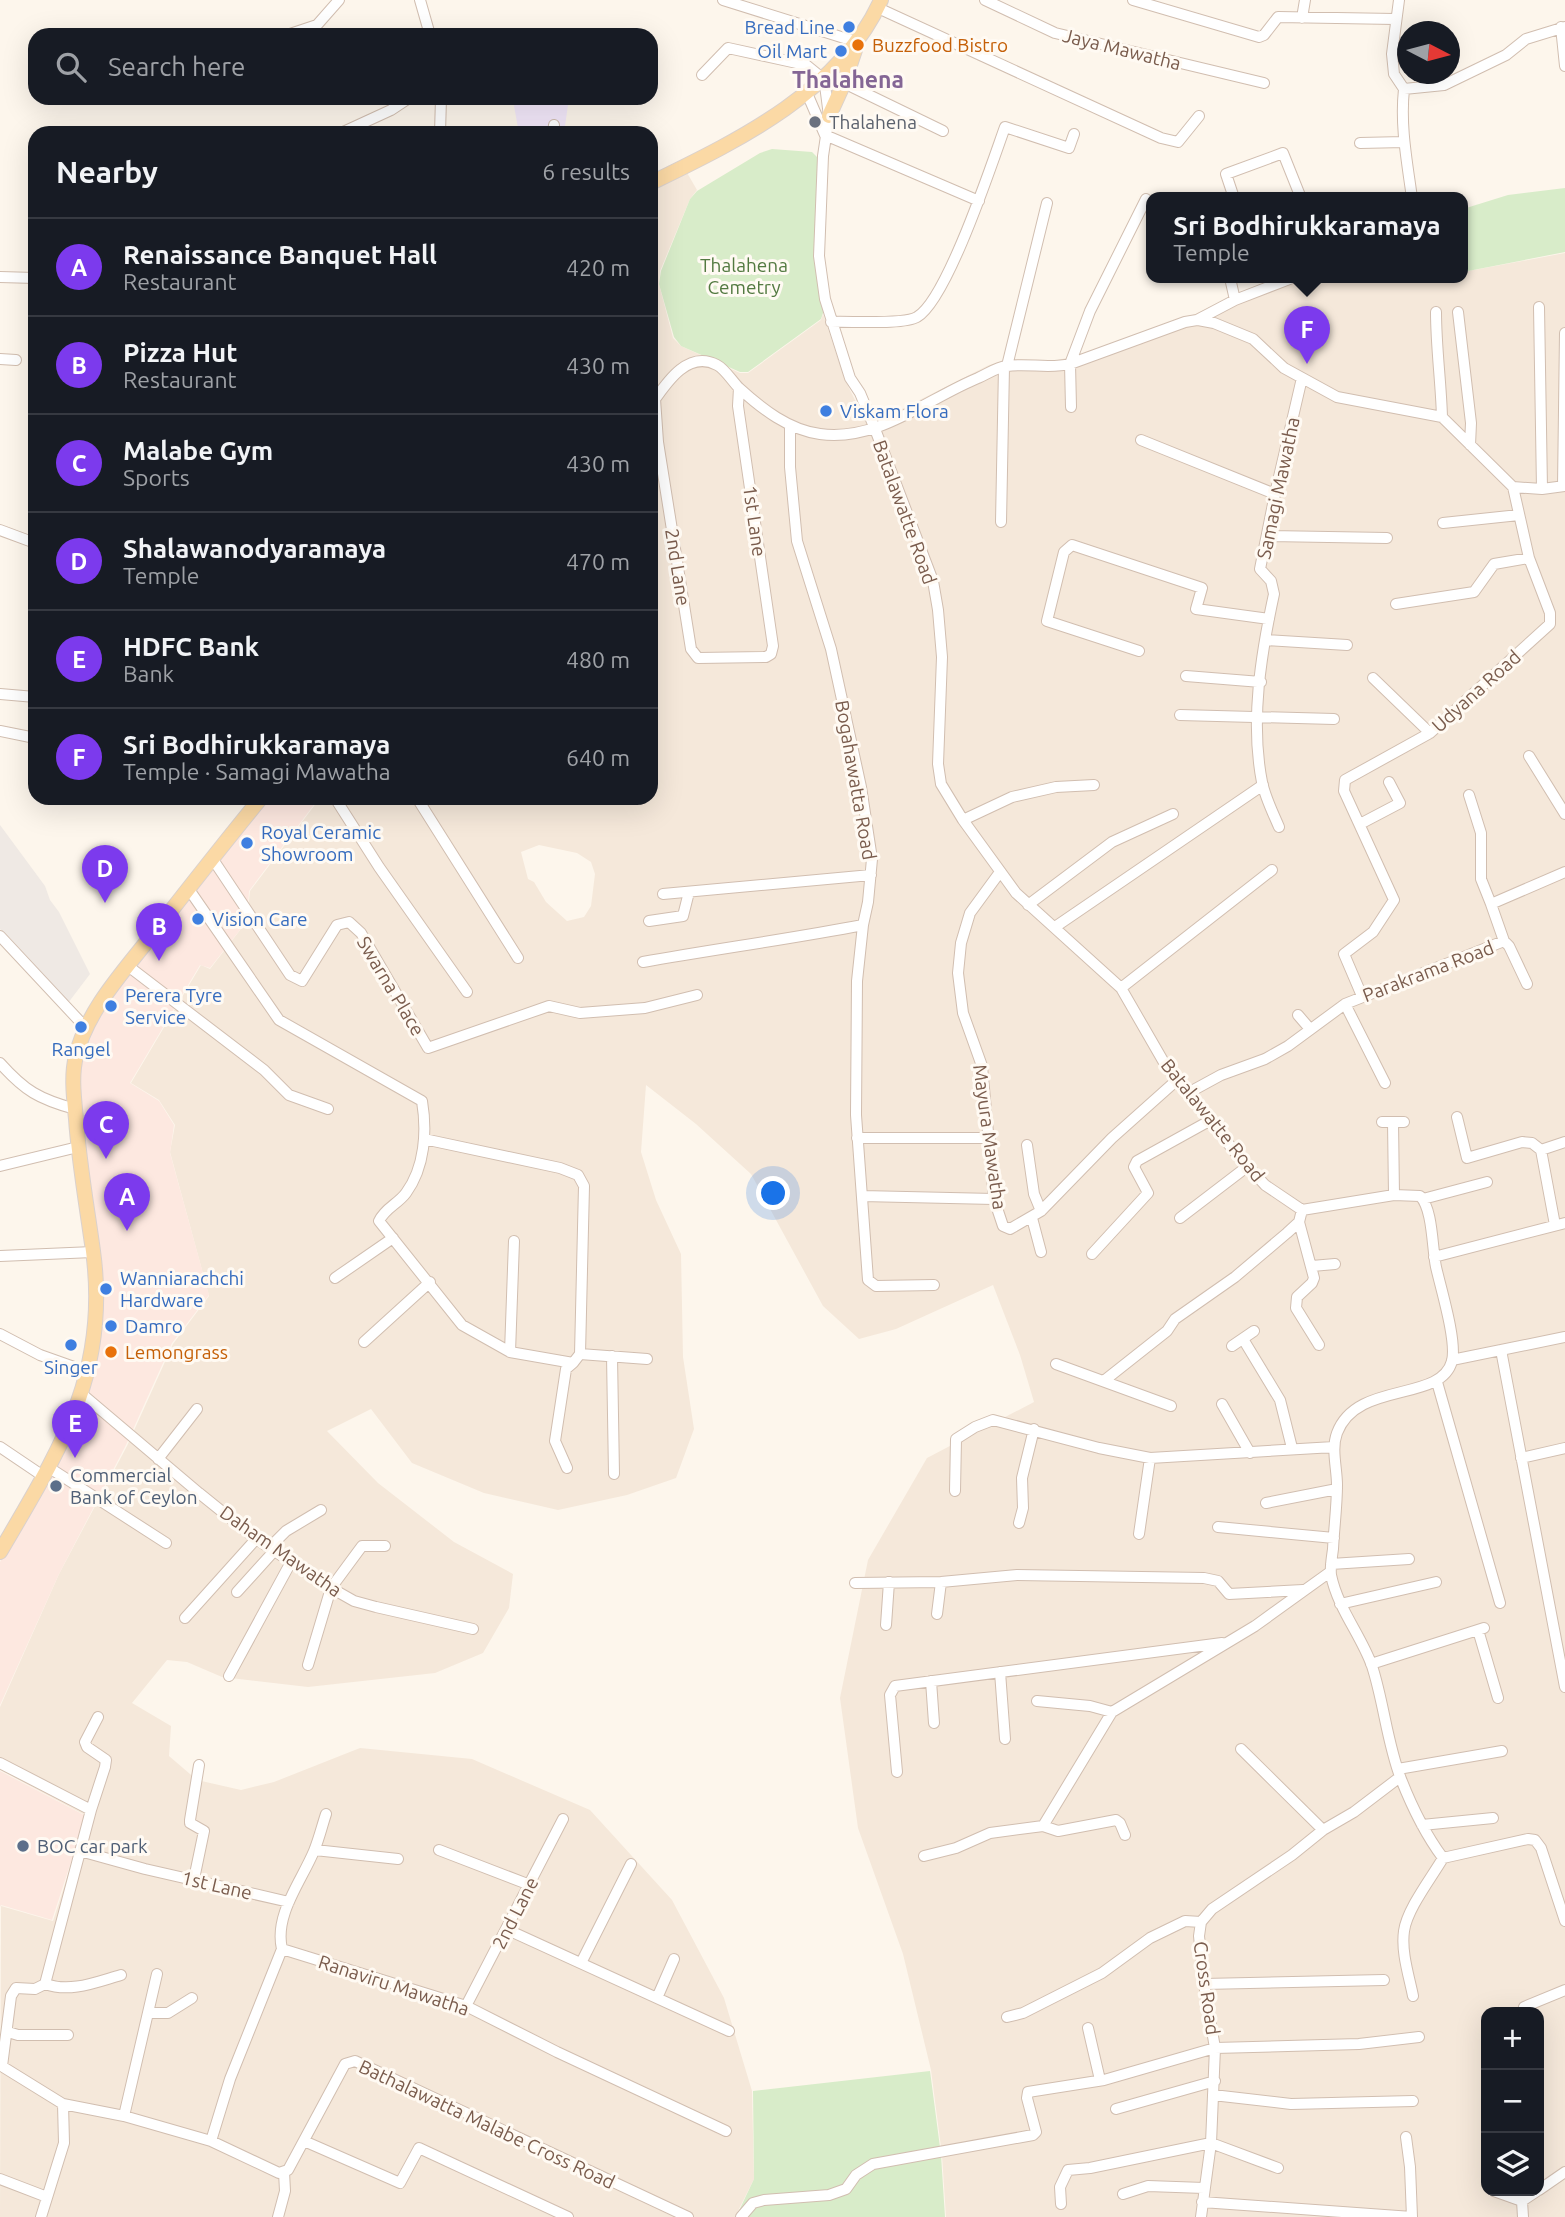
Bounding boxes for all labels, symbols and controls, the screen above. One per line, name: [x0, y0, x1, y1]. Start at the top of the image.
place label: Bread Line: [744, 16, 835, 38]
marker: Bread Line: [841, 19, 857, 35]
north arrow: [1397, 21, 1460, 84]
street label: Jaya Mawatha: [1061, 24, 1183, 74]
search box: [28, 28, 658, 105]
place label: Buzzfood Bistro: [872, 34, 1008, 56]
marker: Buzzfood Bistro: [850, 37, 866, 53]
place label: Oil Mart: [757, 40, 828, 62]
marker: Oil Mart: [833, 43, 849, 59]
icon: search: [52, 48, 90, 86]
text: Search here: [108, 52, 245, 81]
district label: Thalahena: [792, 67, 904, 92]
place label: Thalahena: [829, 111, 917, 133]
marker: Thalahena: [807, 114, 823, 130]
text: Nearby: [56, 155, 158, 189]
text: 6 results: [542, 159, 630, 184]
popup: [1146, 192, 1468, 283]
text: Sri Bodhirukkaramaya: [1173, 211, 1441, 240]
text: Renaissance Banquet Hall: [123, 240, 437, 269]
text: Temple: [1173, 240, 1250, 265]
park label: Thalahena Cemetry: [700, 254, 788, 298]
text: A: [71, 255, 87, 280]
text: 420 m: [566, 255, 630, 280]
text: Restaurant: [123, 269, 237, 294]
pin: F: [1284, 306, 1330, 364]
text: Pizza Hut: [123, 338, 237, 367]
text: B: [71, 353, 87, 378]
text: 430 m: [566, 353, 630, 378]
text: Restaurant: [123, 367, 237, 392]
place label: Viskam Flora: [840, 400, 949, 422]
marker: Viskam Flora: [818, 403, 834, 419]
street label: Samagi Mawatha: [1252, 415, 1304, 561]
text: Malabe Gym: [123, 436, 273, 465]
street label: Batalawatte Road: [869, 437, 941, 587]
text: C: [72, 451, 86, 476]
text: 430 m: [566, 451, 630, 476]
text: Sports: [123, 465, 190, 490]
street label: 1st Lane: [739, 484, 771, 558]
street label: 2nd Lane: [661, 527, 695, 607]
text: Shalawanodyaramaya: [123, 534, 386, 563]
text: D: [71, 549, 87, 574]
text: 470 m: [566, 549, 630, 574]
text: Temple: [123, 563, 199, 588]
text: HDFC Bank: [123, 632, 259, 661]
street label: Udyana Road: [1427, 645, 1525, 737]
text: E: [72, 647, 86, 672]
text: 480 m: [566, 647, 630, 672]
text: Bank: [123, 661, 174, 686]
street label: Bogahawatta Road: [831, 698, 881, 862]
text: Sri Bodhirukkaramaya: [123, 730, 390, 759]
text: F: [73, 745, 85, 770]
text: 640 m: [566, 745, 630, 770]
text: Temple · Samagi Mawatha: [123, 759, 391, 784]
place label: Royal Ceramic Showroom: [261, 821, 381, 865]
marker: Royal Ceramic Showroom: [239, 835, 255, 851]
pin: D: [82, 845, 128, 903]
pin: B: [136, 903, 182, 961]
place label: Vision Care: [212, 908, 308, 930]
marker: Vision Care: [190, 911, 206, 927]
street label: Swarna Place: [353, 932, 429, 1040]
street label: Parakrama Road: [1359, 936, 1497, 1006]
place label: Perera Tyre Service: [125, 984, 223, 1028]
marker: Perera Tyre Service: [103, 998, 119, 1014]
marker: Rangel: [73, 1019, 89, 1035]
place label: Rangel: [52, 1038, 110, 1060]
street label: Batalawatte Road: [1157, 1054, 1269, 1186]
street label: Mayura Mawatha: [969, 1063, 1011, 1211]
pin: C: [83, 1101, 129, 1159]
pin: A: [104, 1173, 150, 1231]
your location: [756, 1176, 790, 1210]
place label: Wanniarachchi Hardware: [120, 1267, 244, 1311]
marker: Wanniarachchi Hardware: [98, 1281, 114, 1297]
place label: Damro: [125, 1315, 183, 1337]
marker: Damro: [103, 1318, 119, 1334]
marker: Singer: [63, 1337, 79, 1353]
place label: Lemongrass: [125, 1341, 228, 1363]
marker: Lemongrass: [103, 1344, 119, 1360]
place label: Singer: [44, 1356, 98, 1378]
pin: E: [52, 1400, 98, 1458]
place label: Commercial Bank of Ceylon: [70, 1464, 198, 1508]
marker: Commercial Bank of Ceylon: [48, 1478, 64, 1494]
street label: Daham Mawatha: [216, 1501, 346, 1601]
place label: BOC car park: [37, 1835, 148, 1857]
marker: BOC car park: [15, 1838, 31, 1854]
street label: 1st Lane: [180, 1866, 254, 1904]
street label: 2nd Lane: [488, 1873, 542, 1953]
street label: Cross Road: [1190, 1940, 1224, 2036]
street label: Ranaviru Mawatha: [316, 1950, 472, 2020]
map controls: [1481, 2007, 1544, 2196]
button: +: [1481, 2007, 1544, 2070]
street label: Bathalawatta Malabe Cross Road: [356, 2055, 618, 2193]
button: −: [1481, 2070, 1544, 2133]
button: layers: [1481, 2133, 1544, 2196]

